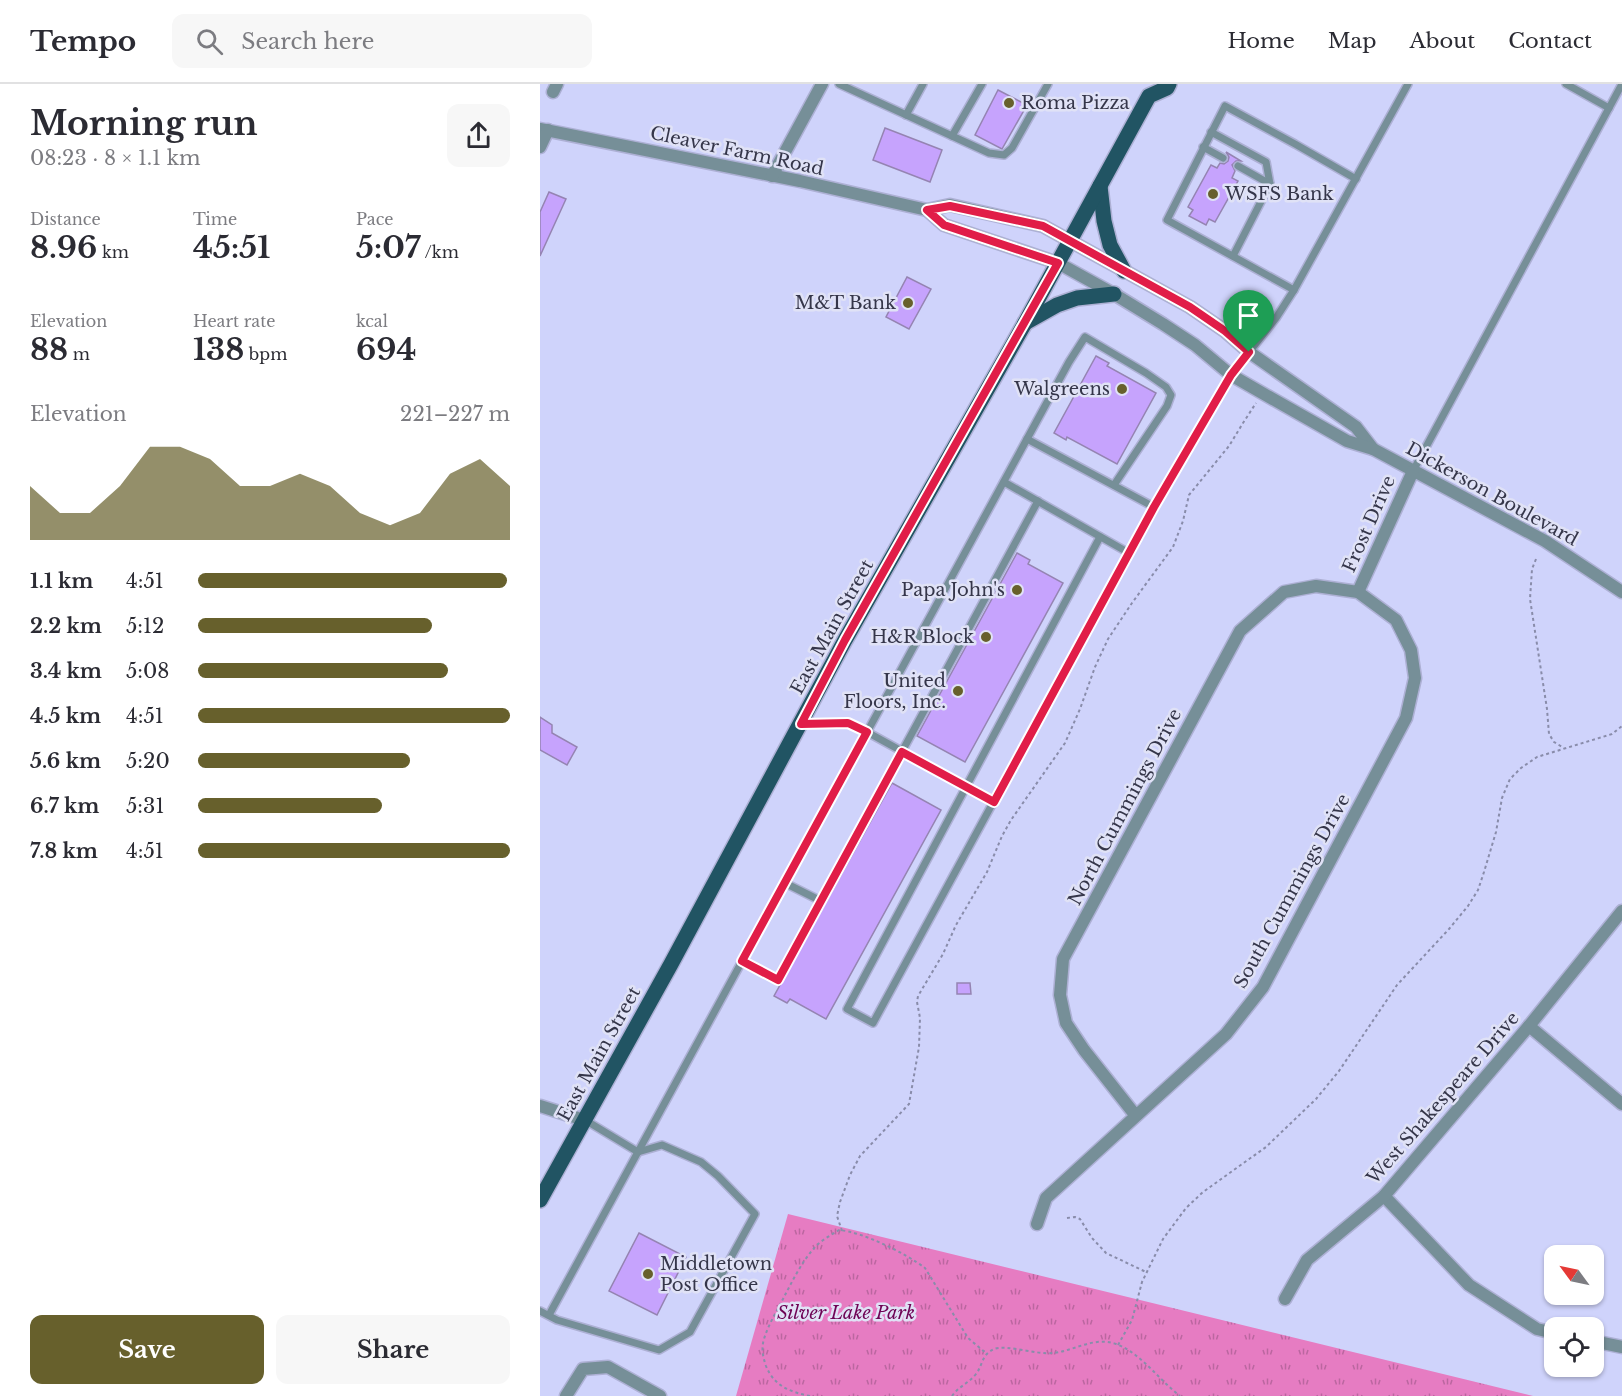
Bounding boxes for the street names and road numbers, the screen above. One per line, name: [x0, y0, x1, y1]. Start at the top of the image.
street label: Cleaver Farm Road: [648, 122, 826, 180]
street label: Dickerson Boulevard: [1402, 437, 1582, 551]
street label: Frost Drive: [1338, 472, 1400, 576]
street label: East Main Street: [786, 556, 878, 698]
street label: North Cummings Drive: [1064, 705, 1186, 909]
street label: South Cummings Drive: [1229, 790, 1355, 992]
street label: East Main Street: [553, 983, 645, 1125]
street label: West Shakespeare Drive: [1362, 1007, 1524, 1189]

